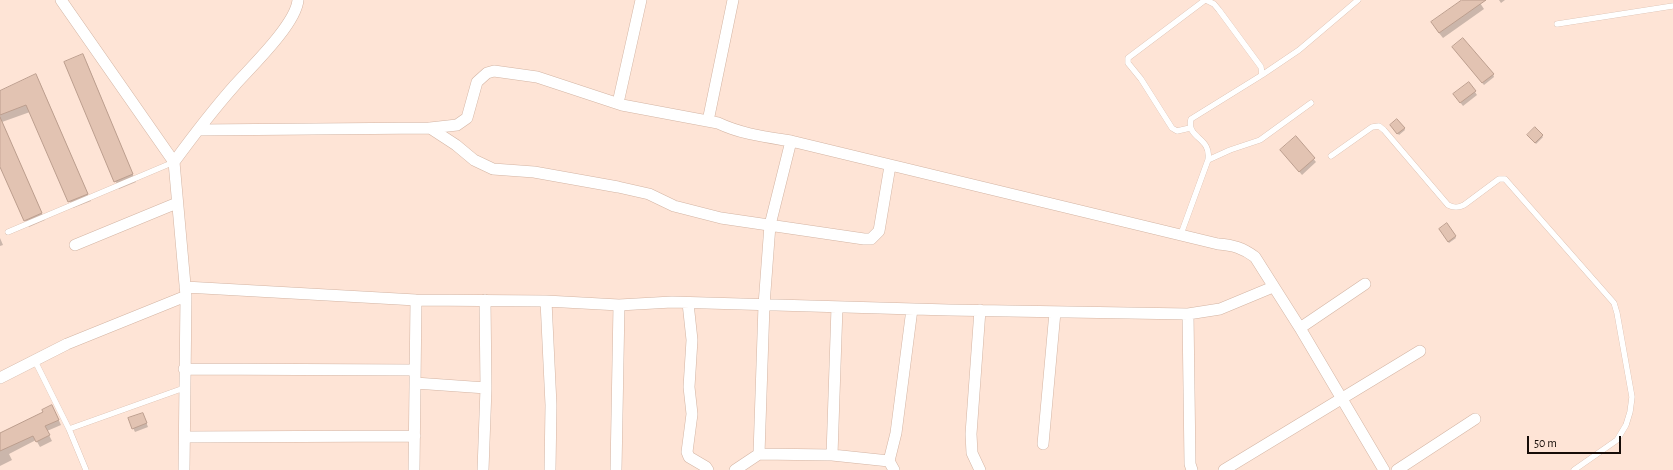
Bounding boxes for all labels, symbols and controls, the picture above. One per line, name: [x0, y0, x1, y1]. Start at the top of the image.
scale bar: [1529, 428, 1623, 454]
text: 50 m: [1534, 437, 1557, 449]

